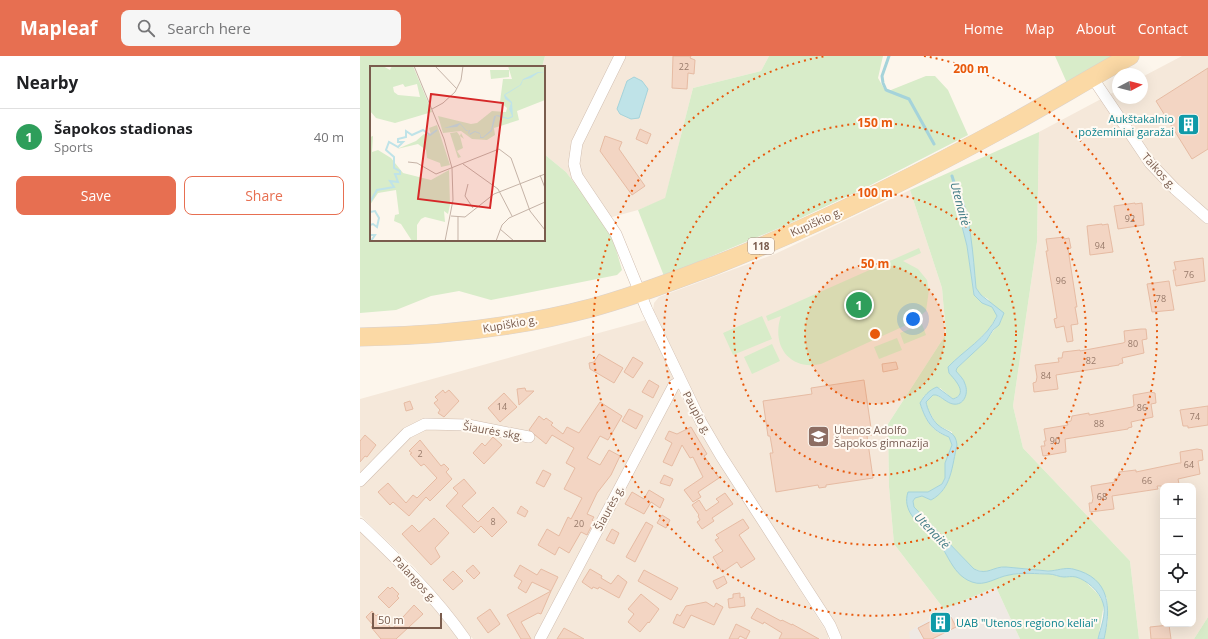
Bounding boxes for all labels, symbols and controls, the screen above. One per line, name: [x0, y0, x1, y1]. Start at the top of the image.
search box: [121, 10, 401, 46]
text: Mapleaf: [20, 15, 97, 41]
icon: search: [135, 17, 157, 39]
text: Search here: [167, 18, 251, 38]
text: Home: [964, 19, 1003, 38]
text: Map: [1025, 19, 1054, 38]
text: About: [1076, 19, 1116, 38]
text: Contact: [1138, 19, 1188, 38]
house number: 22: [679, 60, 689, 73]
text: 200 m: [953, 60, 989, 77]
inset map: [370, 66, 545, 241]
north arrow: [1112, 68, 1148, 104]
text: Nearby: [16, 71, 78, 94]
place label: Aukštakalnio požeminiai garažai: [1078, 111, 1174, 139]
building icon: Aukštakalnio požeminiai garažai: [1176, 112, 1202, 138]
text: 150 m: [857, 114, 893, 131]
text: Šapokos stadionas: [54, 118, 193, 138]
text: 1: [25, 128, 33, 146]
text: 40 m: [314, 128, 344, 146]
text: Sports: [54, 138, 93, 156]
street label: Taikos g.: [1139, 149, 1180, 192]
button: Save: [16, 176, 176, 215]
button: Share: [184, 176, 344, 215]
water label: Utenaitė: [946, 180, 974, 228]
text: 100 m: [857, 184, 893, 201]
street label: Kupiškio g.: [788, 203, 844, 240]
house number: 92: [1125, 212, 1135, 225]
road number: 118: [748, 238, 774, 254]
house number: 94: [1095, 239, 1105, 252]
text: 50 m: [861, 255, 889, 272]
house number: 76: [1184, 268, 1194, 281]
house number: 96: [1056, 274, 1066, 287]
pin: 1: [846, 290, 872, 320]
house number: 78: [1156, 292, 1166, 305]
your location: [903, 309, 923, 329]
street label: Kupiškio g.: [481, 311, 538, 336]
centre of rings: [868, 327, 882, 341]
house number: 80: [1128, 337, 1138, 350]
house number: 82: [1086, 354, 1096, 367]
house number: 84: [1041, 369, 1051, 382]
street label: Paupio g.: [680, 388, 715, 437]
house number: 14: [497, 400, 507, 413]
house number: 86: [1137, 401, 1147, 414]
house number: 74: [1190, 410, 1200, 423]
house number: 88: [1094, 417, 1104, 430]
street label: Šiaurės skg.: [462, 418, 524, 443]
place label: Utenos Adolfo Šapokos gimnazija: [834, 422, 929, 450]
school or university icon: Utenos Adolfo Šapokos gimnazija: [806, 423, 832, 449]
house number: 90: [1050, 434, 1060, 447]
house number: 2: [417, 447, 423, 460]
house number: 64: [1184, 458, 1194, 471]
house number: 66: [1142, 474, 1152, 487]
street label: Šiaurės g.: [590, 482, 627, 533]
map controls: [1160, 483, 1196, 627]
button: +: [1160, 483, 1196, 519]
house number: 68: [1097, 490, 1107, 503]
water label: Utenaitė: [911, 509, 954, 553]
house number: 8: [490, 515, 496, 528]
house number: 20: [574, 517, 584, 530]
button: −: [1160, 519, 1196, 555]
street label: Palangos g.: [390, 552, 441, 605]
button: locate: [1160, 555, 1196, 591]
button: layers: [1160, 591, 1196, 627]
building icon: UAB "Utenos regiono keliai": [928, 610, 954, 636]
scale bar: [372, 611, 442, 630]
text: 50 m: [378, 612, 404, 627]
place label: UAB "Utenos regiono keliai": [956, 615, 1098, 630]

